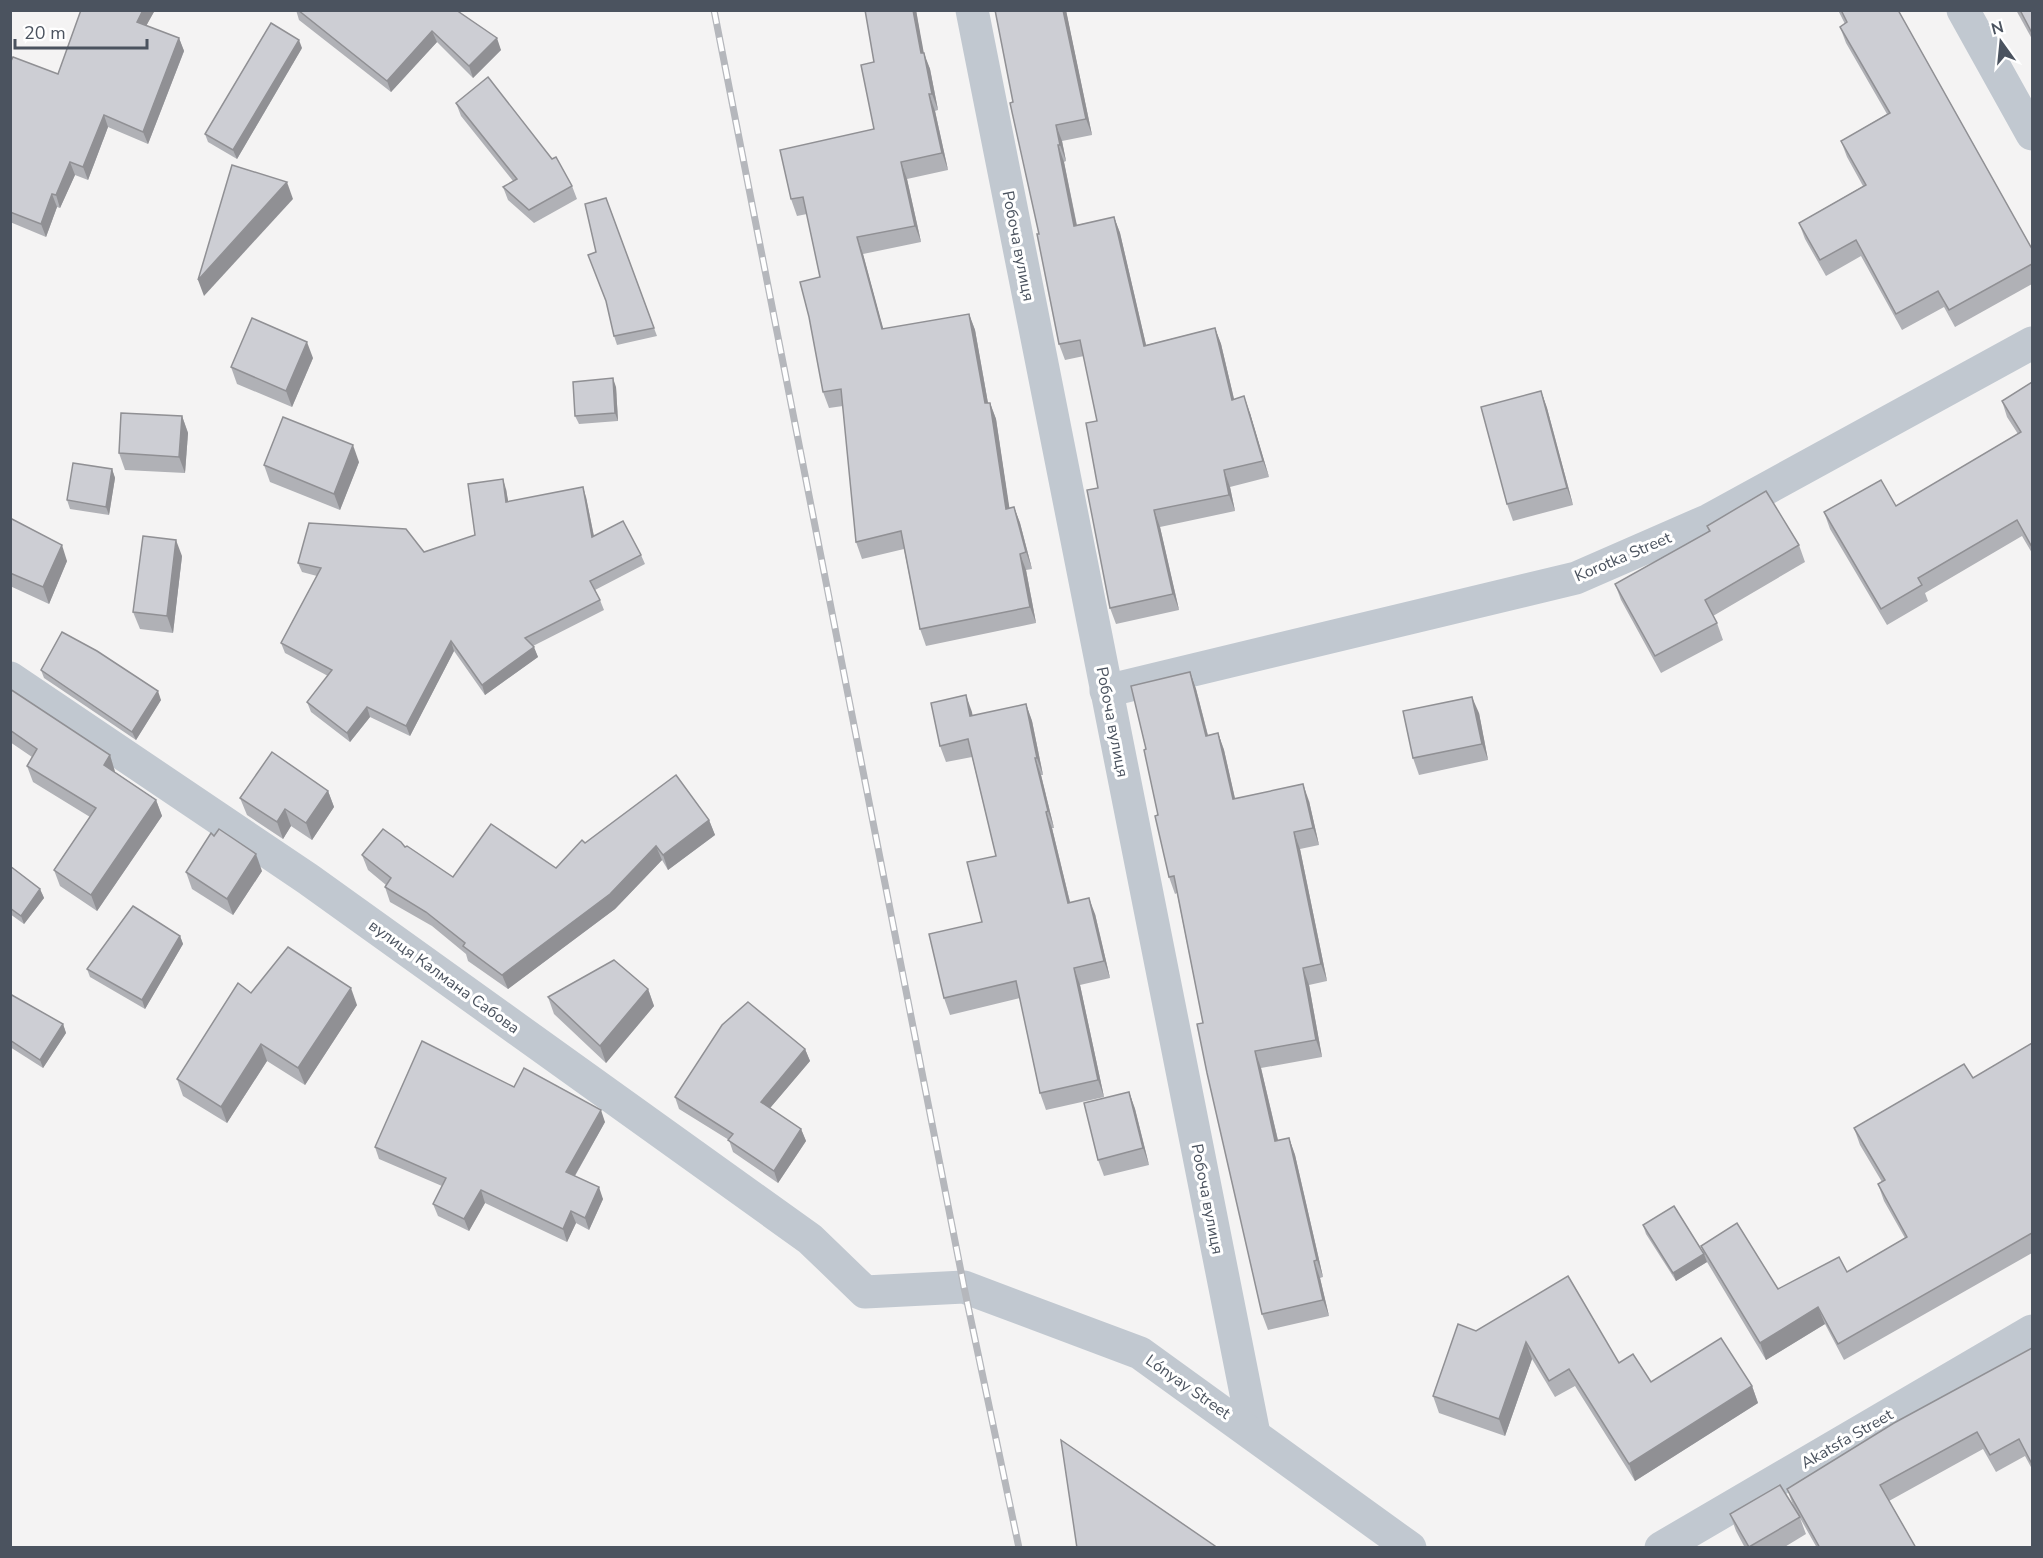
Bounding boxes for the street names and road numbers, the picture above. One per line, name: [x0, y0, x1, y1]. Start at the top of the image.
street label: Робоча вулиця: [997, 189, 1039, 303]
street label: Korotka Street: [1571, 527, 1675, 587]
street label: Робоча вулиця: [1091, 665, 1133, 779]
street label: вулиця Калмана Сабова: [364, 915, 524, 1039]
street label: Робоча вулиця: [1186, 1142, 1228, 1256]
street label: Lónyay Street: [1141, 1350, 1235, 1425]
street label: Akatsfa Street: [1797, 1404, 1897, 1474]

